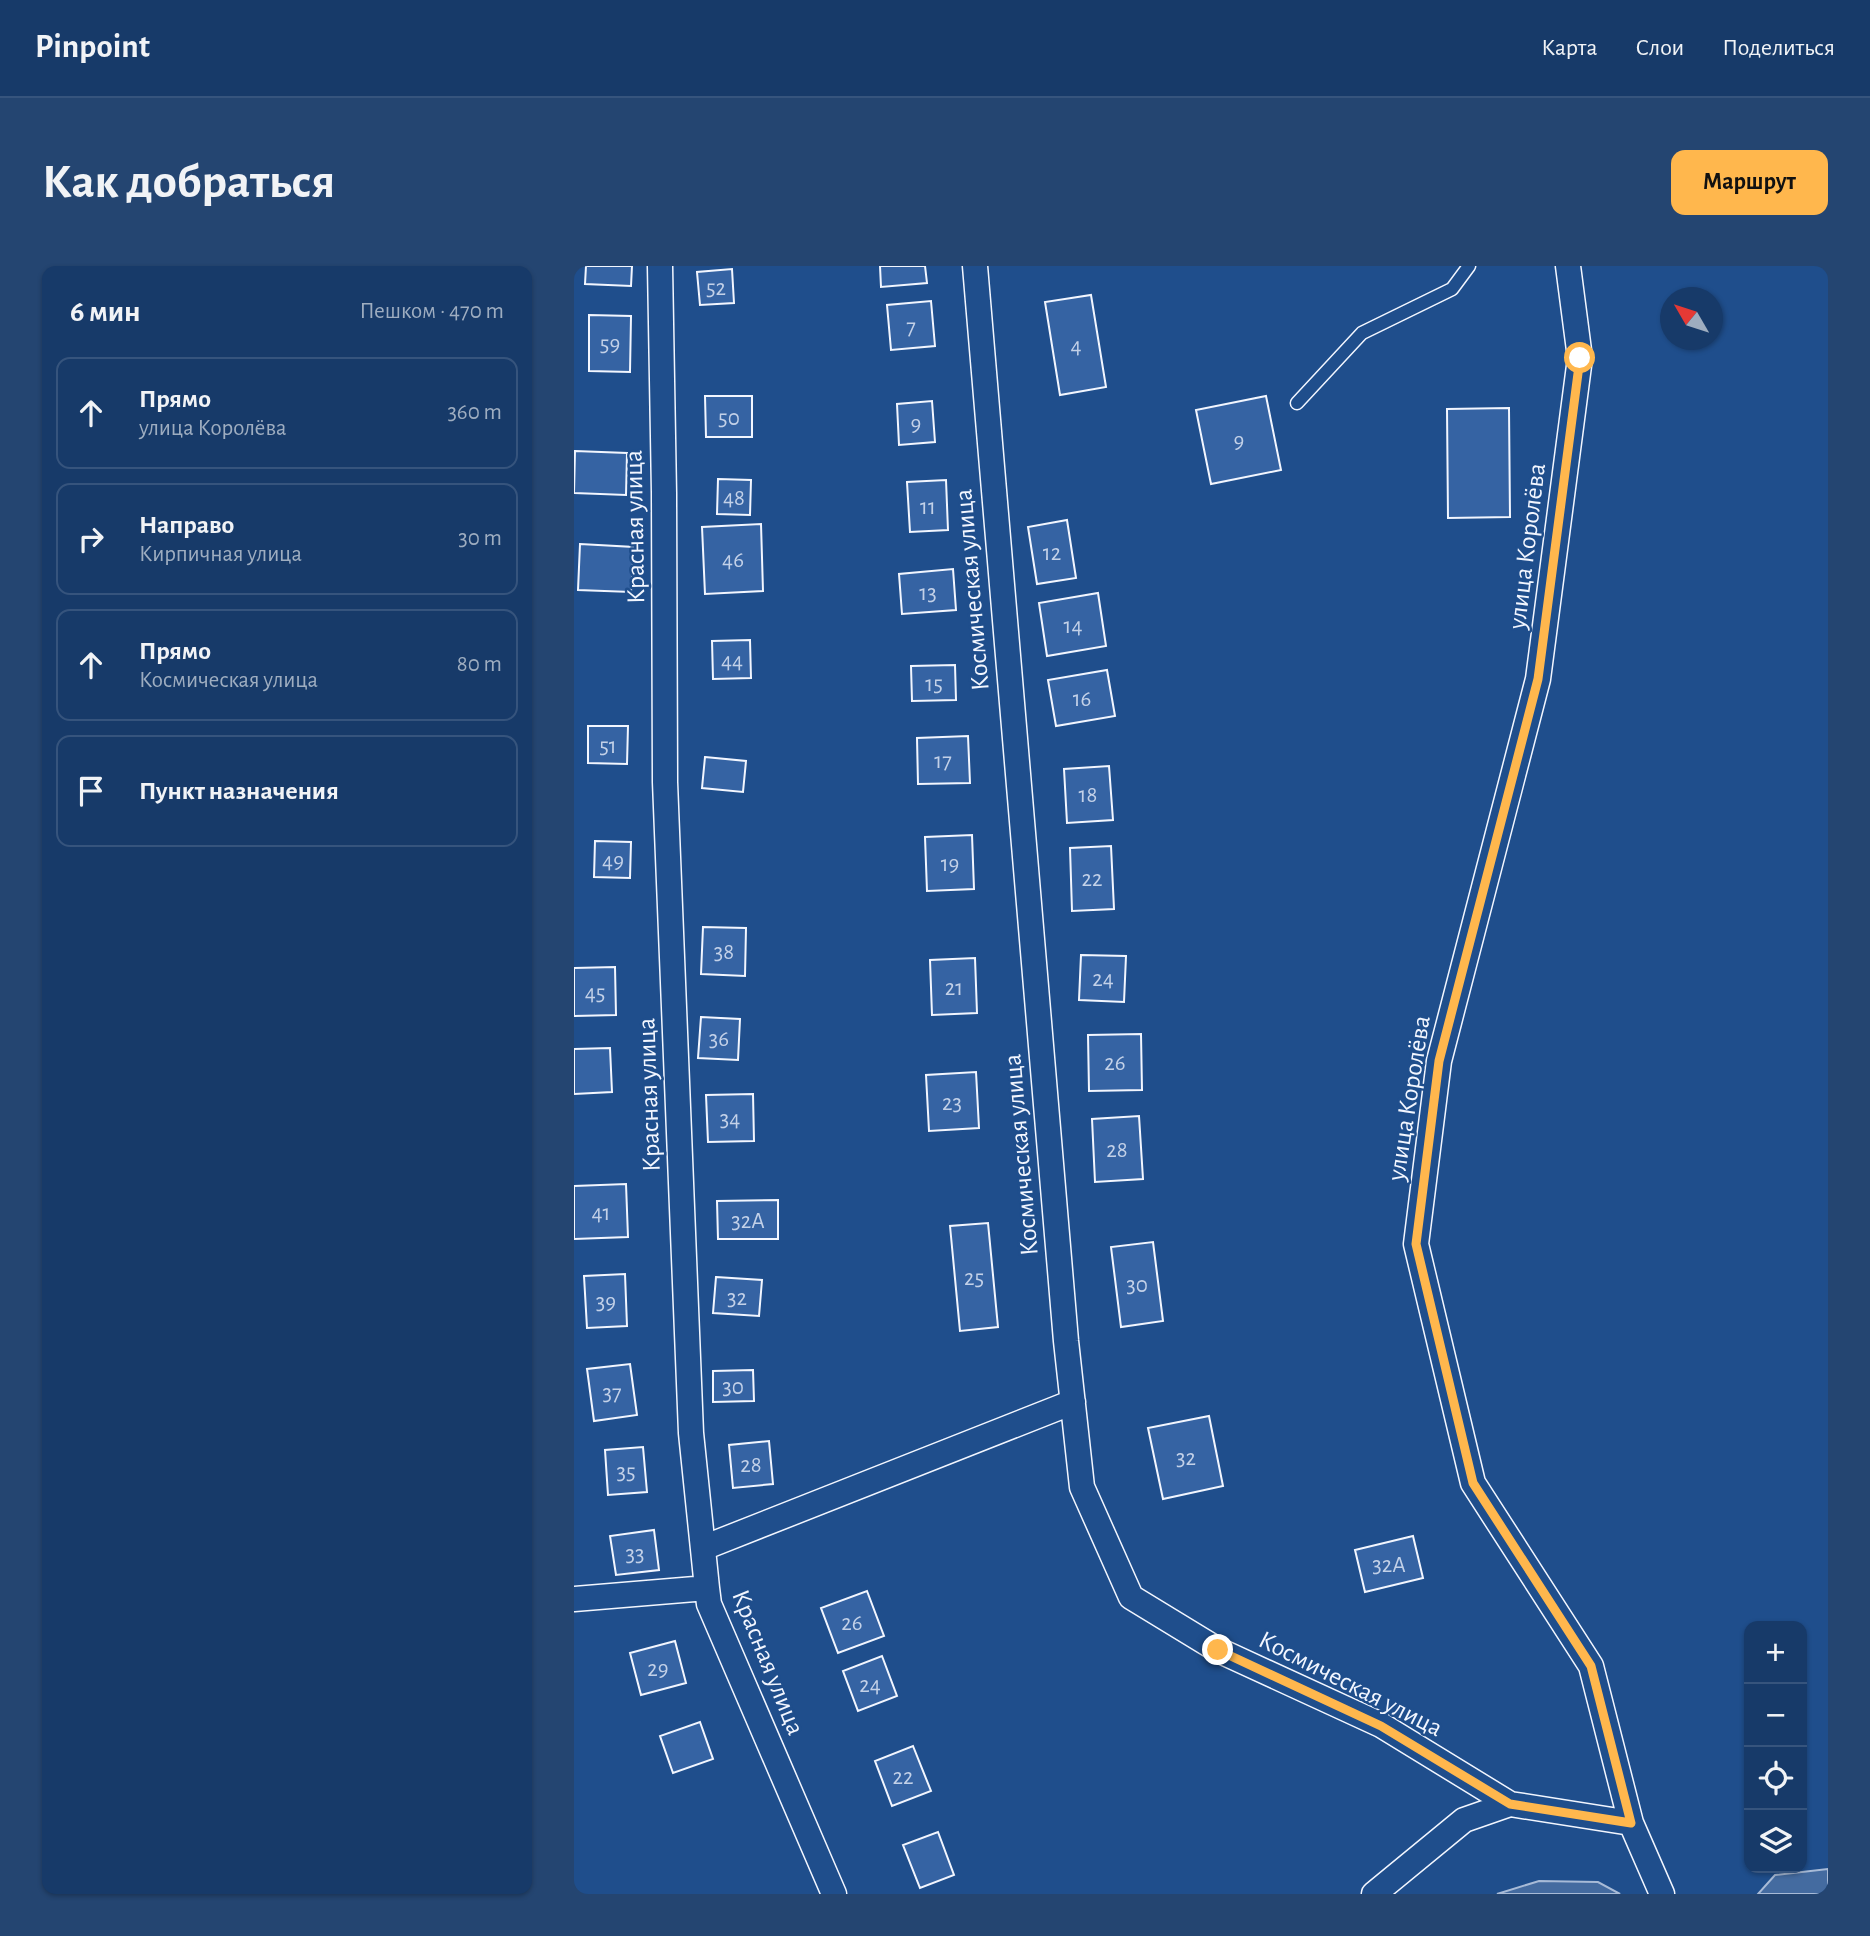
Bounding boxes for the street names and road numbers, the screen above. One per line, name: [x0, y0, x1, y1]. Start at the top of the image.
street label: Красная улица: [621, 450, 649, 604]
street label: улица Королёва: [1504, 462, 1550, 632]
street label: Космическая улица: [950, 488, 994, 692]
street label: улица Королёва: [1383, 1014, 1435, 1184]
street label: Красная улица: [633, 1017, 665, 1172]
street label: Космическая улица: [999, 1053, 1043, 1257]
street label: Красная улица: [727, 1586, 809, 1739]
street label: Космическая улица: [1254, 1626, 1447, 1741]

